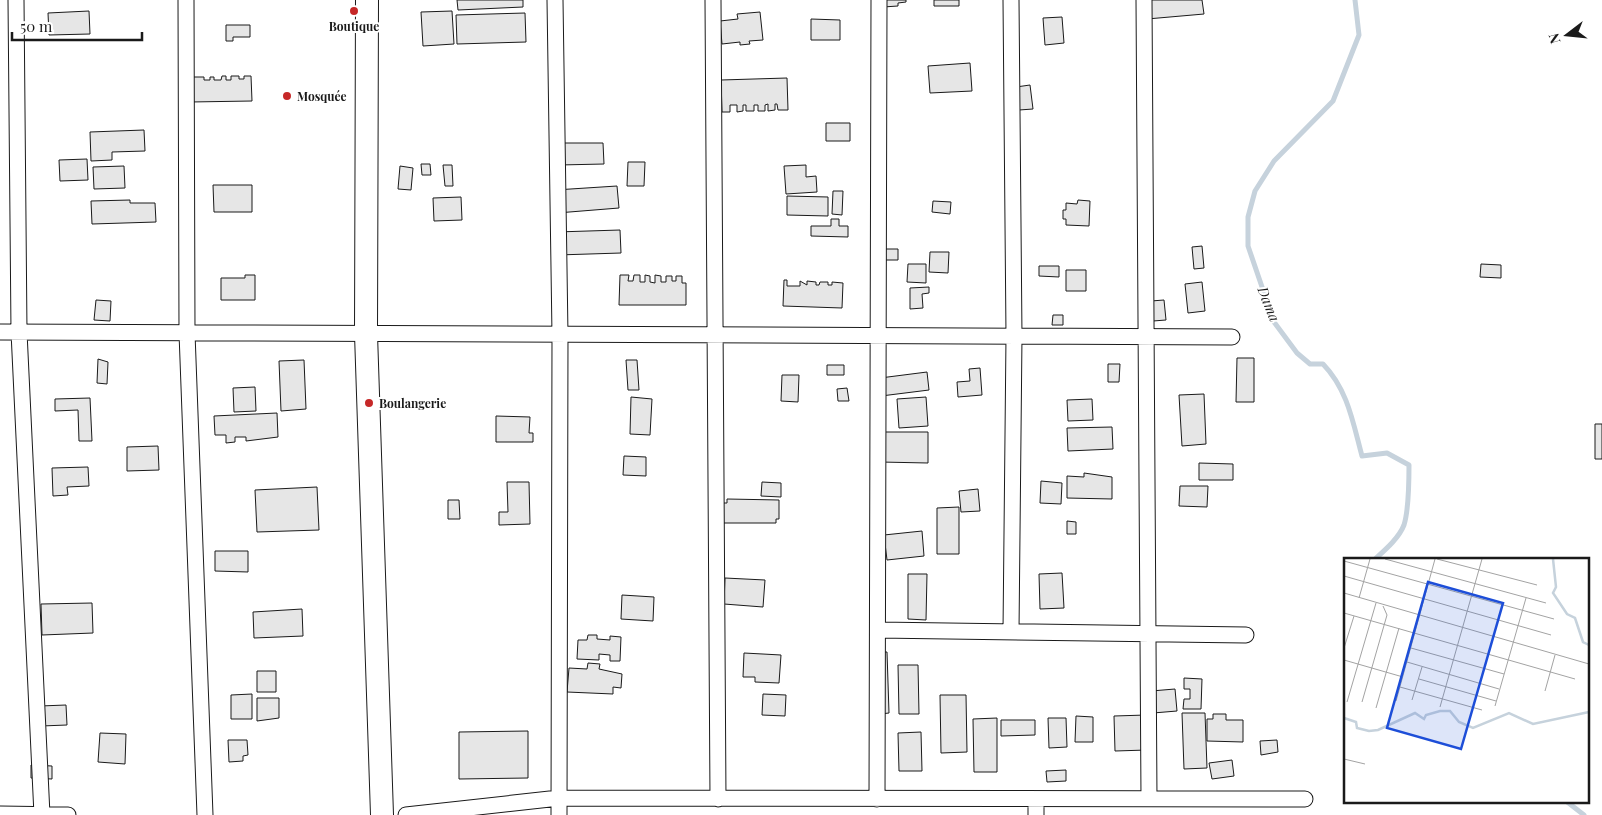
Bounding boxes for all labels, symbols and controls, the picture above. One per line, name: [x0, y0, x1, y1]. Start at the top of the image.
marker: Boutique: [348, 5, 360, 17]
scale bar: [12, 10, 142, 42]
north arrow: [1542, 10, 1592, 60]
text: 50 m: [20, 16, 53, 36]
place label: Boutique: [329, 18, 379, 34]
text: N: [1543, 31, 1565, 46]
place label: Mosquée: [297, 88, 347, 104]
marker: Mosquée: [281, 90, 293, 102]
water label: Dama: [1253, 283, 1285, 324]
place label: Boulangerie: [379, 395, 446, 411]
marker: Boulangerie: [363, 397, 375, 409]
inset map: [1344, 558, 1590, 802]

